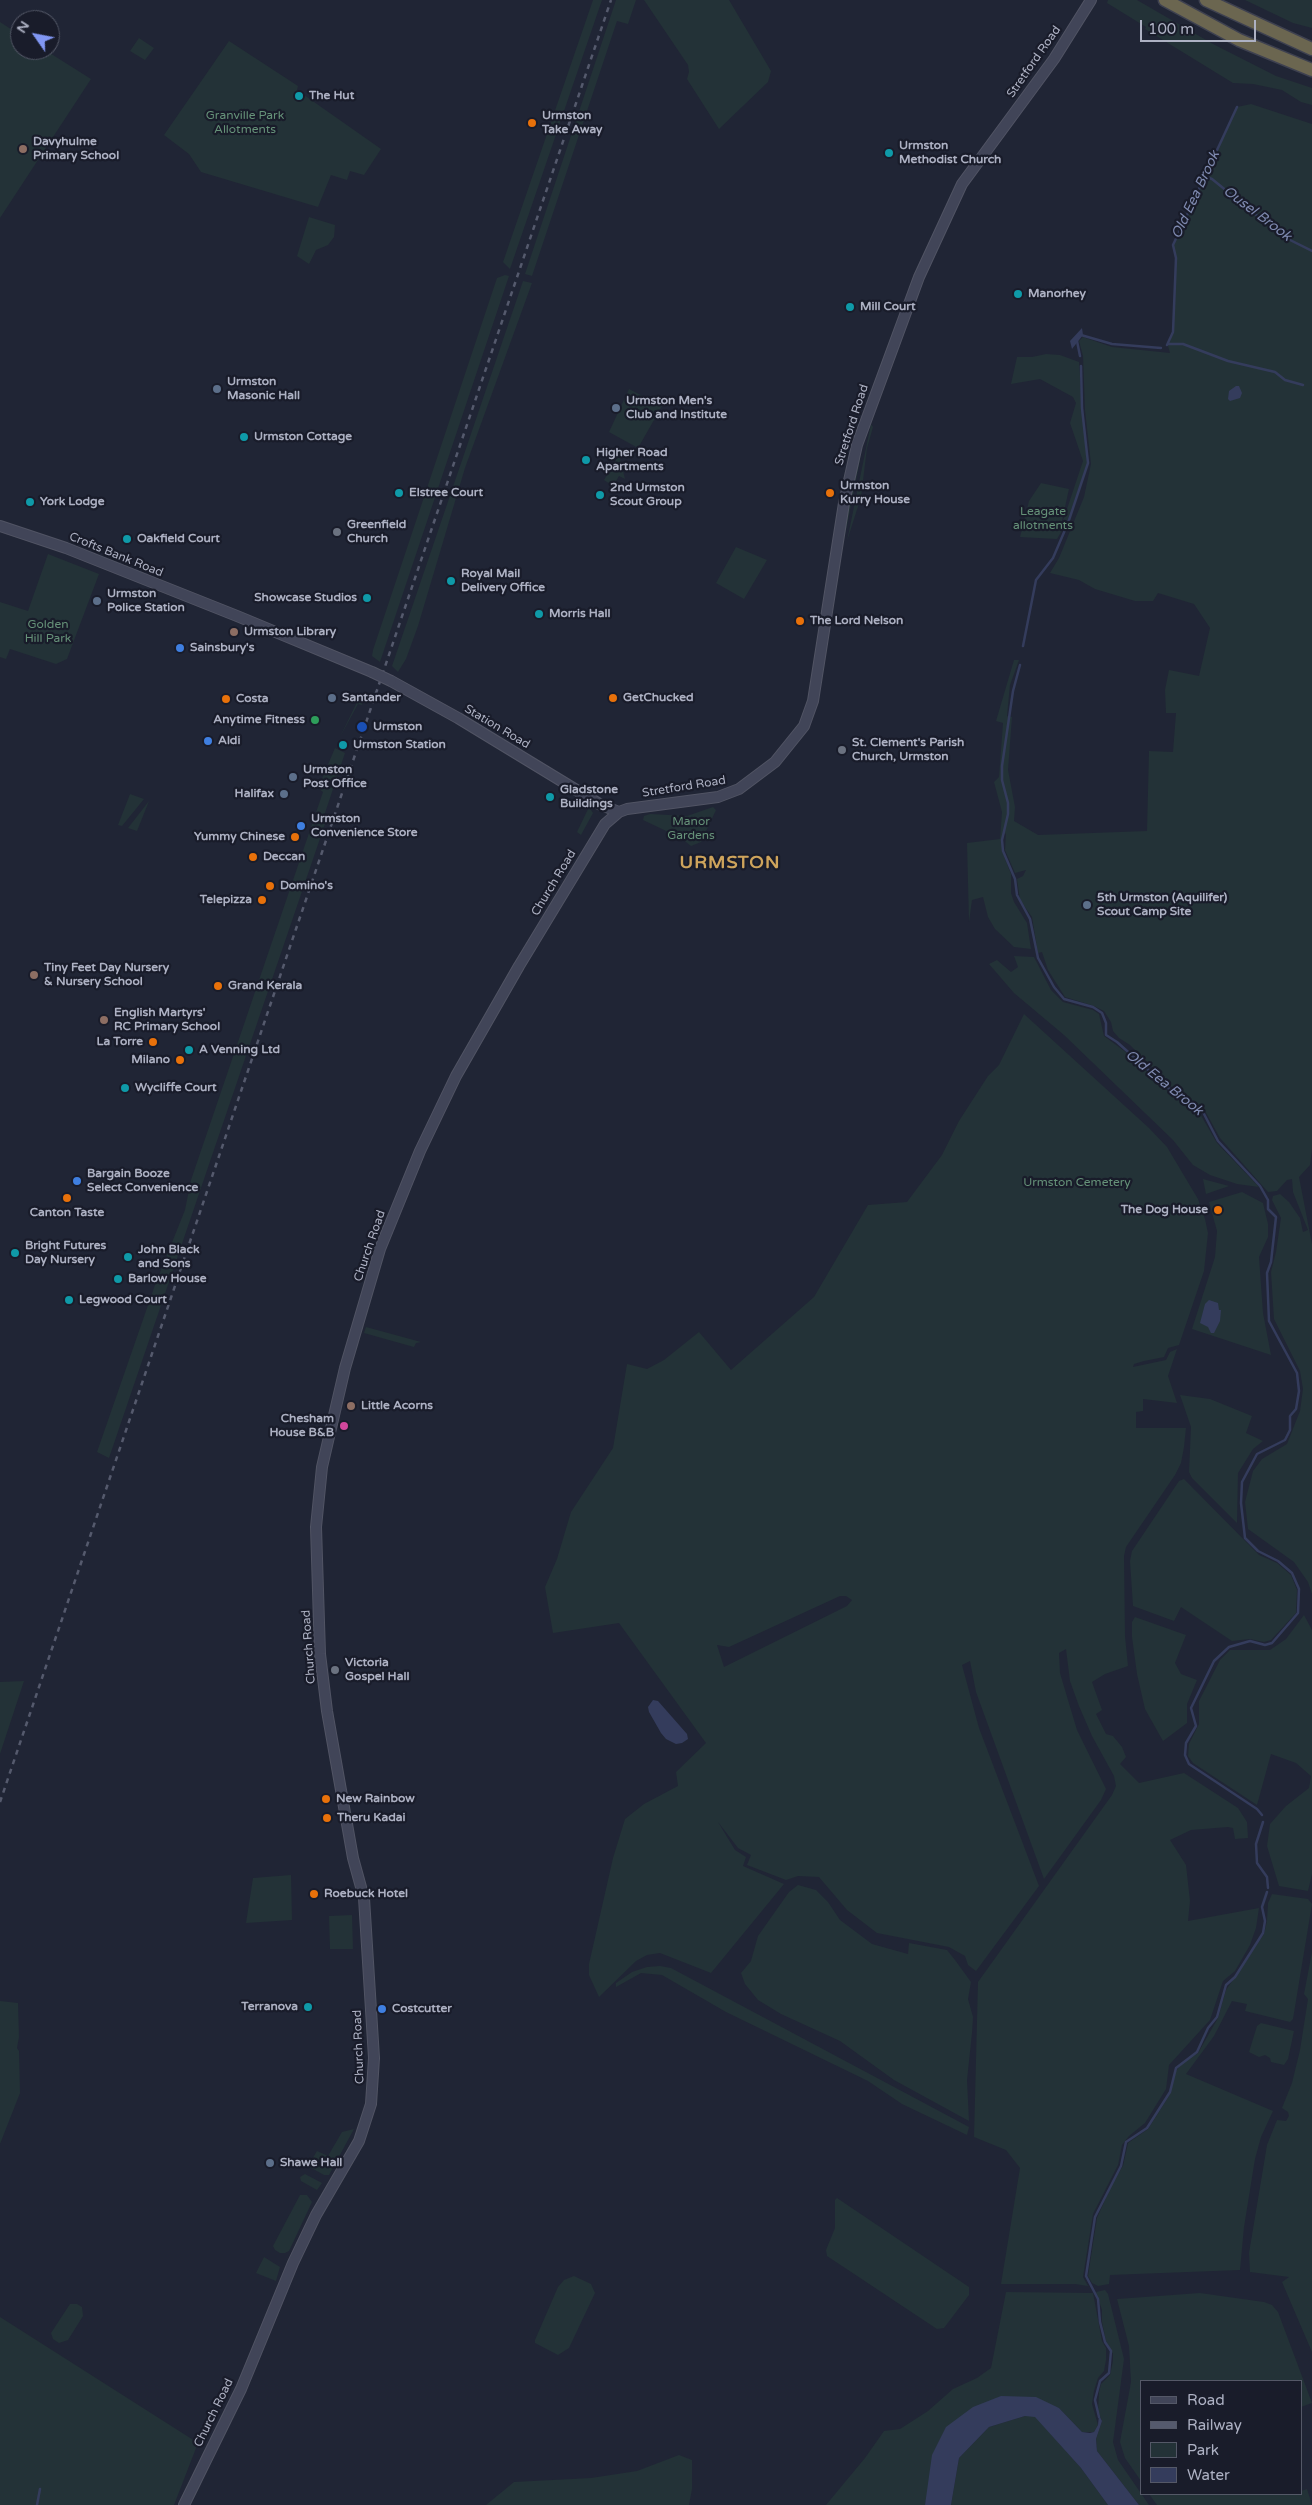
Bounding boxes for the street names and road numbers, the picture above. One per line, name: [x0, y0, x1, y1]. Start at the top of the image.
street label: Stretford Road: [1004, 23, 1064, 101]
street label: Stretford Road: [832, 383, 872, 467]
street label: Crofts Bank Road: [67, 530, 165, 580]
street label: Station Road: [462, 702, 532, 752]
street label: Stretford Road: [641, 773, 727, 801]
street label: Church Road: [529, 847, 579, 919]
street label: Church Road: [351, 1209, 389, 1283]
street label: Church Road: [299, 1609, 319, 1685]
street label: Church Road: [351, 2010, 367, 2084]
street label: Church Road: [191, 2376, 237, 2450]

